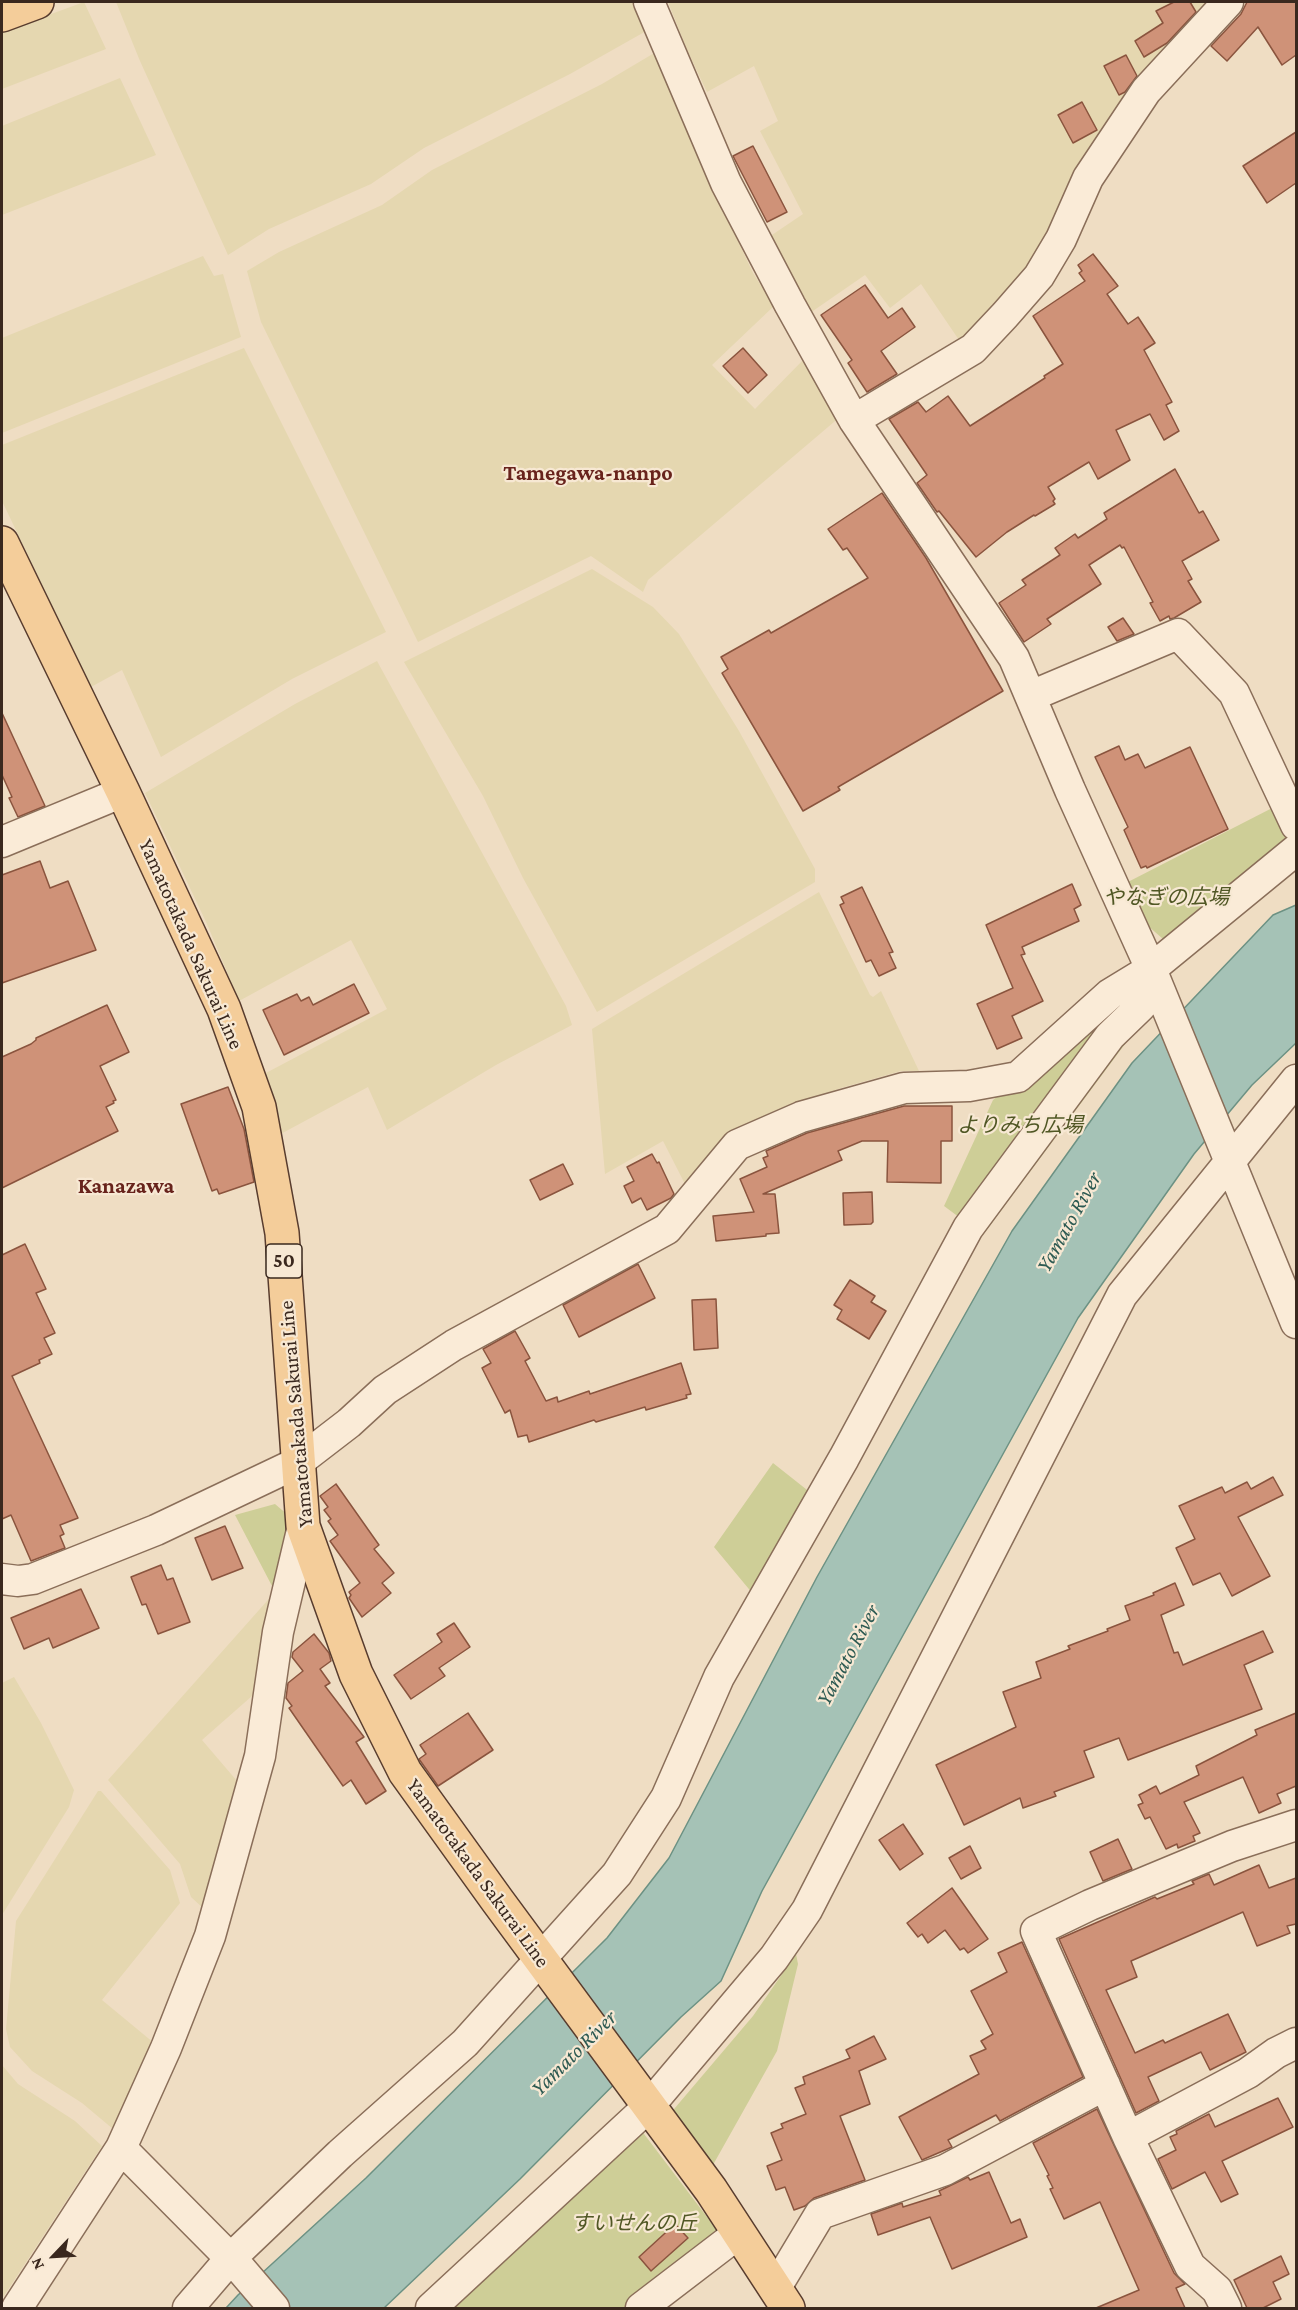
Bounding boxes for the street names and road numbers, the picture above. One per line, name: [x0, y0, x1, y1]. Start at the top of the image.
street label: Yamatotakada Sakurai Line: [133, 835, 249, 1053]
road number: 50: [266, 1244, 302, 1278]
street label: Yamatotakada Sakurai Line: [274, 1300, 318, 1528]
street label: Yamatotakada Sakurai Line: [401, 1774, 555, 1972]

